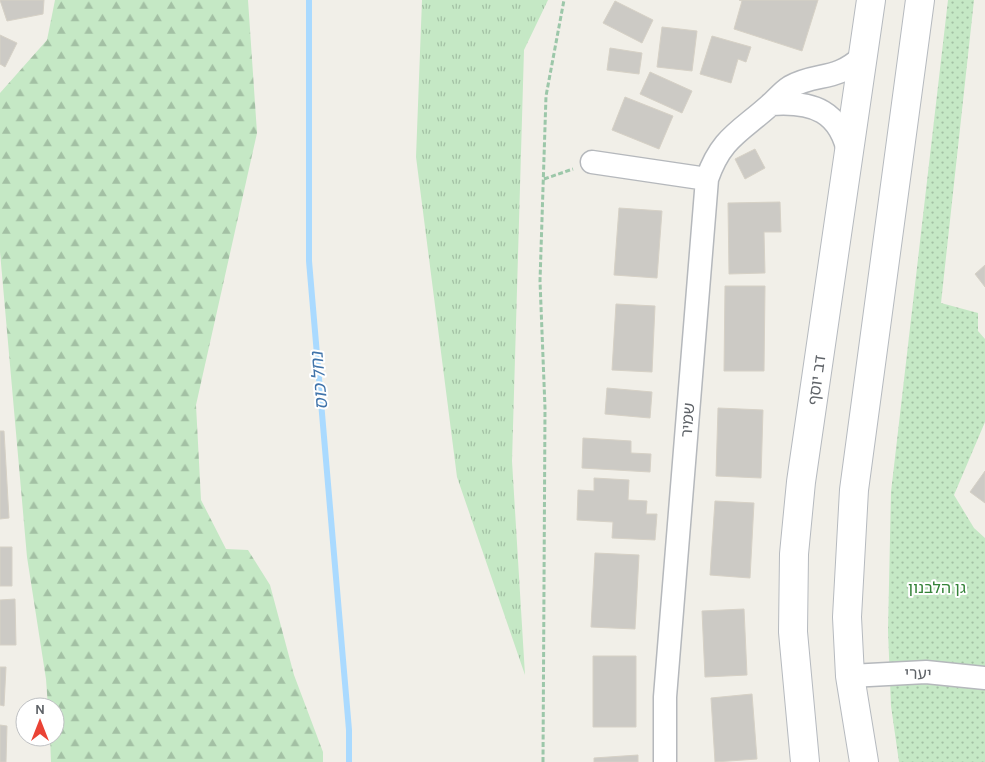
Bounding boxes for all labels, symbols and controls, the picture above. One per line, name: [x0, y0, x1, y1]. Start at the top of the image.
water label: נחל כוס: [305, 350, 332, 411]
street label: דב יוסף: [804, 354, 829, 406]
street label: שמיר: [677, 402, 698, 438]
park label: גן הלבנון: [908, 578, 966, 597]
street label: יערי: [904, 664, 932, 683]
north arrow: [15, 697, 65, 747]
text: N: [35, 701, 45, 718]

